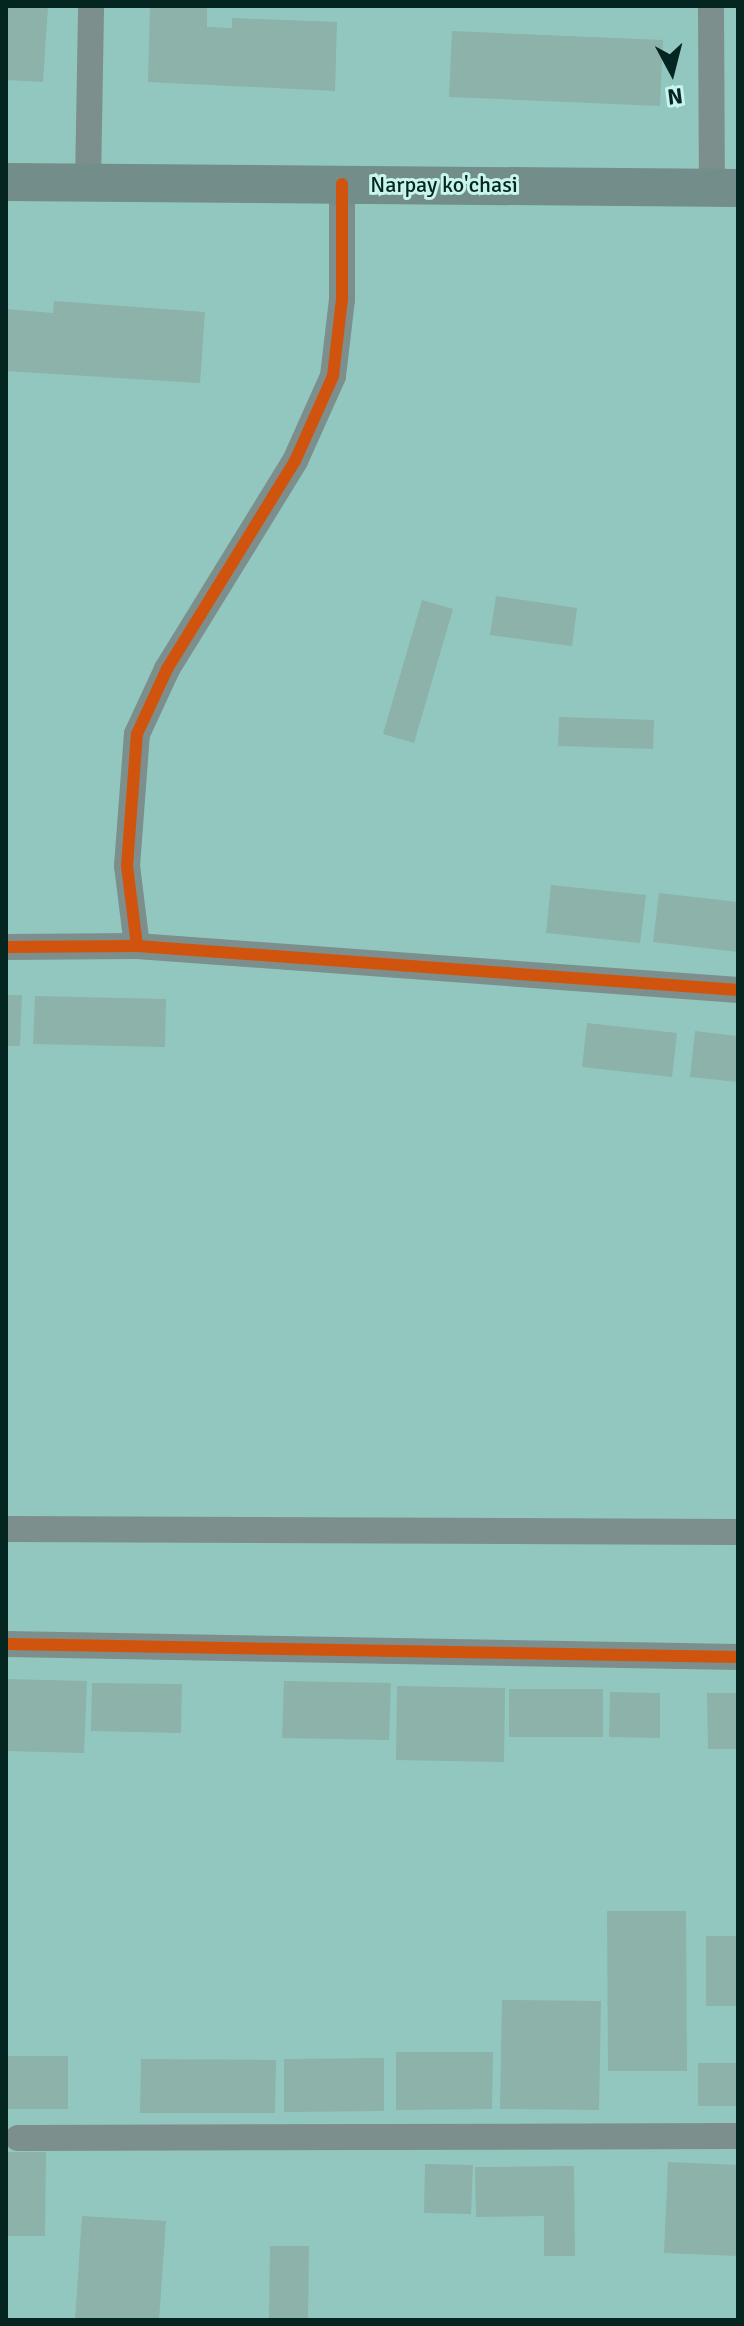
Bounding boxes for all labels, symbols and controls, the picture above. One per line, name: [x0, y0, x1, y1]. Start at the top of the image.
north arrow: [632, 32, 712, 112]
text: N: [666, 82, 684, 111]
street label: Narpay ko'chasi: [370, 172, 518, 198]

